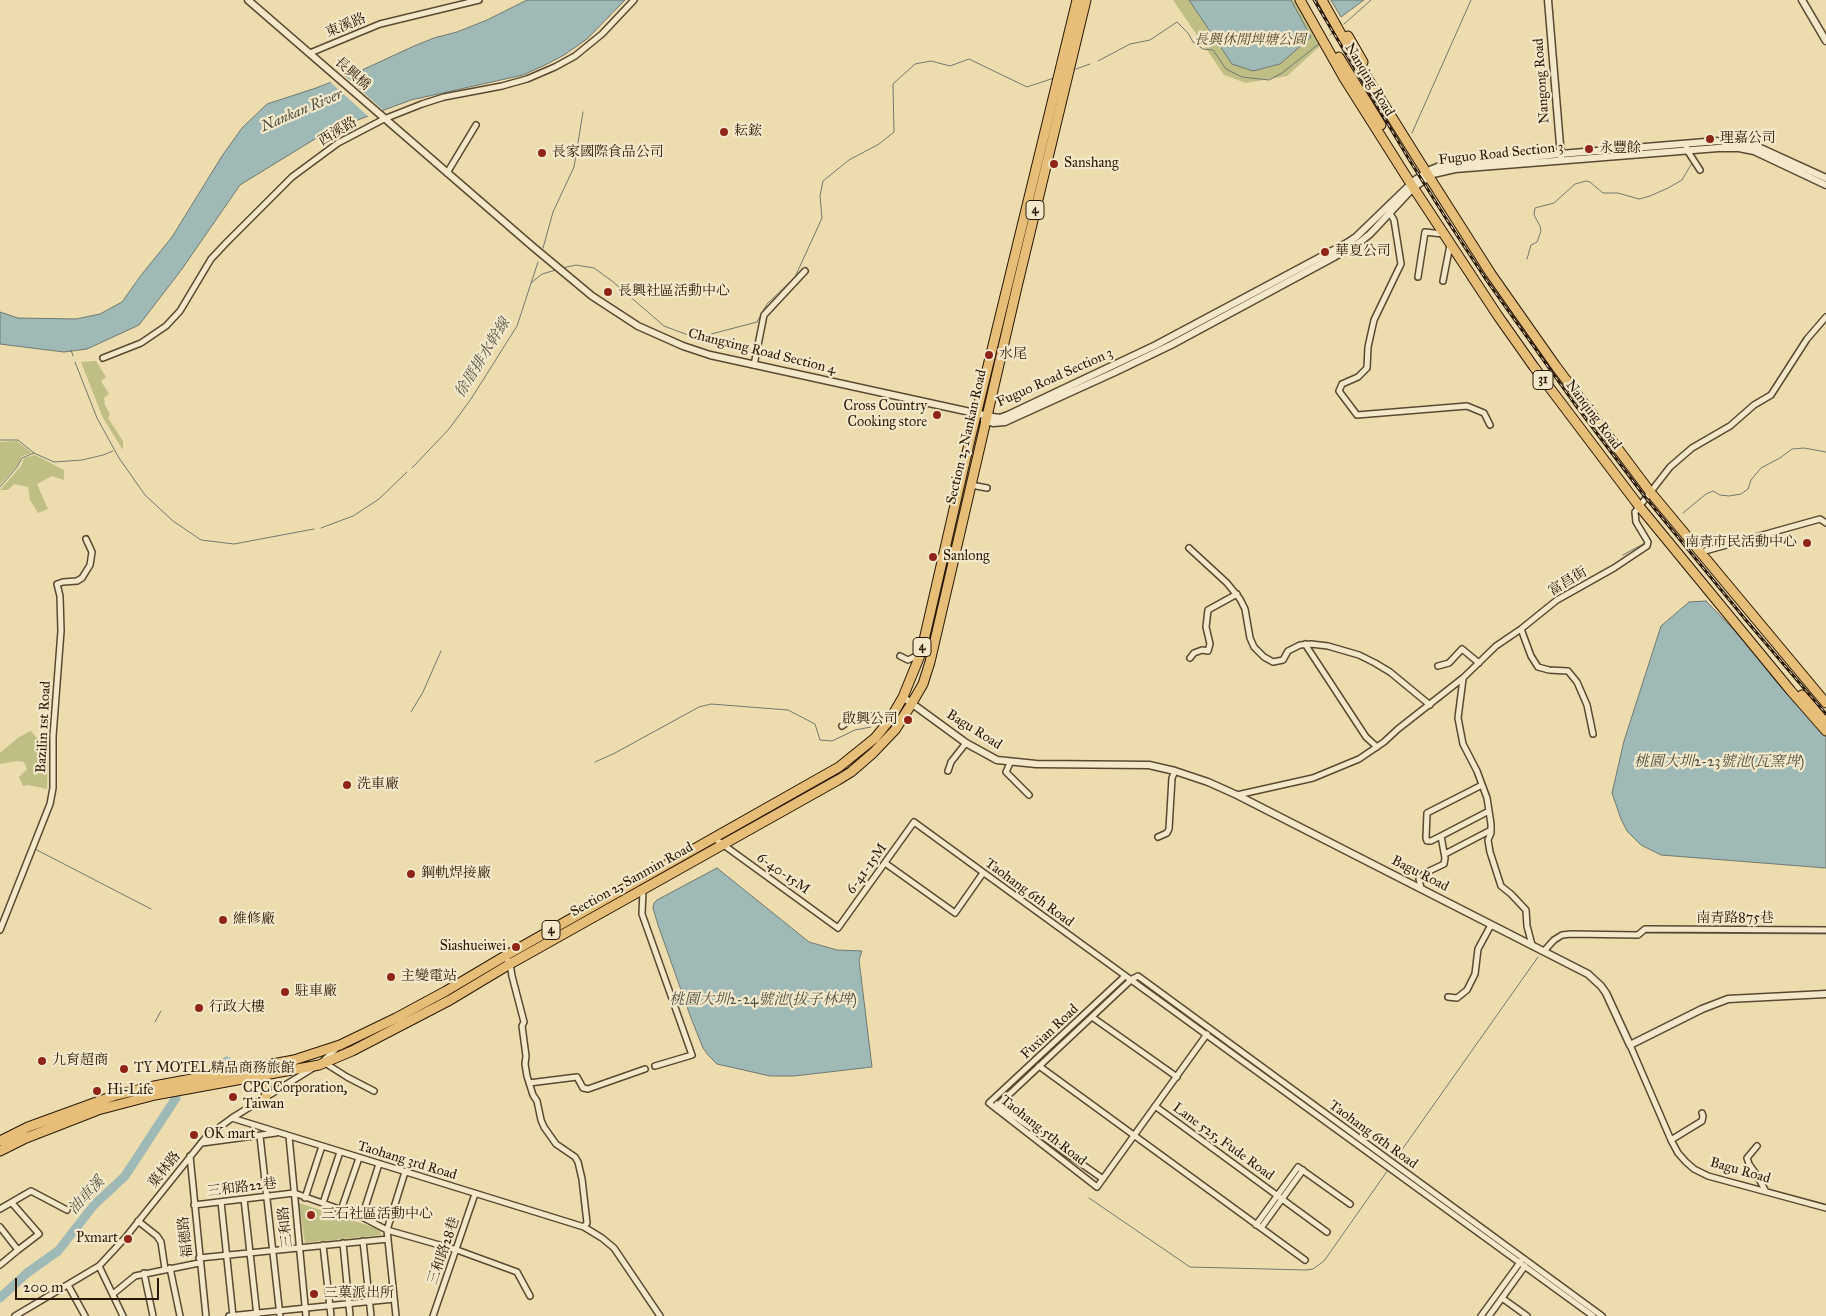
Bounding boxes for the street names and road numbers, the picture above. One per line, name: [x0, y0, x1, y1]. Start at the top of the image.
street label: 東溪路: [323, 10, 369, 42]
street label: Nangong Road: [1531, 38, 1553, 124]
street label: Nanqing Road: [1341, 40, 1397, 120]
street label: 長興橋: [331, 54, 373, 94]
street label: 西溪路: [316, 114, 360, 150]
street label: Fuguo Road Section 3: [1438, 139, 1564, 169]
road number: 4: [1026, 200, 1044, 220]
street label: Changxing Road Section 4: [686, 326, 838, 378]
street label: Fuguo Road Section 3: [994, 345, 1116, 411]
street label: Section 2, Nankan Road: [943, 368, 991, 506]
road number: 31: [1533, 370, 1553, 390]
street label: Nanqing Road: [1561, 377, 1625, 453]
street label: 富昌街: [1546, 564, 1590, 600]
road number: 4: [913, 638, 931, 656]
street label: Bazilin 1st Road: [33, 681, 55, 773]
street label: Bagu Road: [943, 706, 1005, 754]
street label: Section 2, Sanmin Road: [568, 839, 696, 921]
street label: 6-41-15M: [843, 840, 891, 898]
street label: 6-40-15M: [753, 850, 813, 898]
street label: Bagu Road: [1388, 852, 1452, 896]
street label: Taohang 6th Road: [981, 855, 1077, 931]
street label: 南青路875巷: [1696, 911, 1774, 927]
road number: 4: [542, 920, 560, 940]
street label: Fuxian Road: [1018, 1001, 1082, 1063]
street label: Taohang 5th Road: [997, 1092, 1089, 1170]
street label: Taohang 6th Road: [1325, 1097, 1421, 1173]
street label: Lane 525, Fude Road: [1169, 1100, 1277, 1184]
street label: Taohang 3rd Road: [355, 1138, 459, 1184]
street label: 菓林路: [145, 1148, 185, 1192]
street label: Bagu Road: [1708, 1154, 1772, 1188]
street label: 三和路22巷: [206, 1175, 278, 1201]
street label: 三和路: [275, 1205, 297, 1249]
street label: 福德路: [175, 1215, 197, 1259]
street label: 三和路28巷: [425, 1215, 463, 1287]

